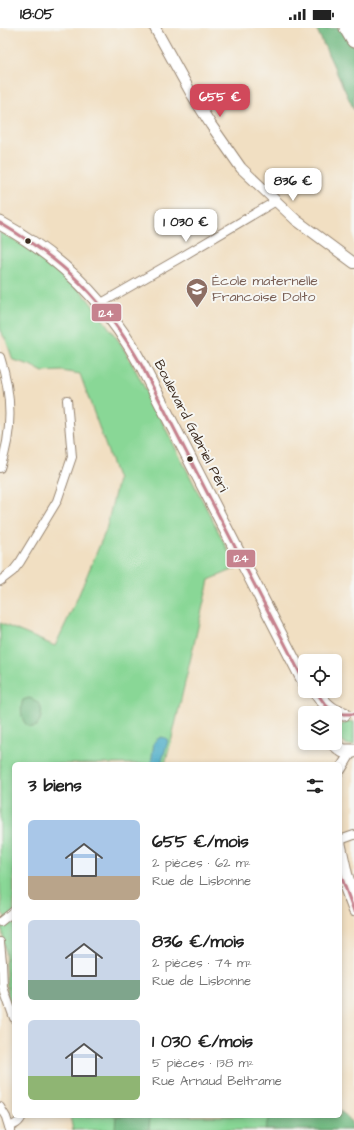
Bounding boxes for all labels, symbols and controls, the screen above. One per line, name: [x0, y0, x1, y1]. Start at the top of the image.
text: 18:05: [20, 4, 54, 25]
pin: 655 €: [192, 84, 248, 118]
text: 655 €: [199, 88, 241, 106]
pin: 836 €: [265, 168, 321, 202]
text: 836 €: [274, 172, 312, 190]
pin: 1 030 €: [149, 209, 223, 243]
text: 1 030 €: [163, 213, 209, 231]
unlabelled marker: [23, 236, 33, 246]
place label: École maternelle Francoise Dolto: [212, 271, 318, 307]
school or university icon: École maternelle Francoise Dolto: [184, 276, 210, 309]
line badge: 124: [91, 303, 122, 322]
text: 124: [98, 306, 114, 321]
street label: Boulevard Gabriel Péri: [149, 356, 233, 496]
unlabelled marker: [185, 454, 195, 464]
line badge: 124: [226, 549, 256, 568]
text: 124: [233, 551, 249, 566]
map controls: [298, 654, 342, 750]
button: locate: [298, 654, 342, 698]
button: layers: [298, 706, 342, 750]
text: 3 biens: [28, 774, 82, 798]
icon: filters: [304, 775, 326, 797]
text: 655 €/mois: [152, 830, 249, 854]
icon: home: [60, 836, 108, 884]
text: 2 pièces · 62 m²: [152, 854, 251, 872]
text: Rue de Lisbonne: [152, 872, 251, 890]
text: 836 €/mois: [152, 930, 244, 954]
icon: home: [60, 936, 108, 984]
text: 2 pièces · 74 m²: [152, 954, 252, 972]
text: Rue de Lisbonne: [152, 972, 251, 990]
text: 1 030 €/mois: [152, 1030, 253, 1054]
icon: home: [60, 1036, 108, 1084]
text: 5 pièces · 138 m²: [152, 1054, 254, 1072]
text: Rue Arnaud Beltrame: [152, 1072, 282, 1090]

